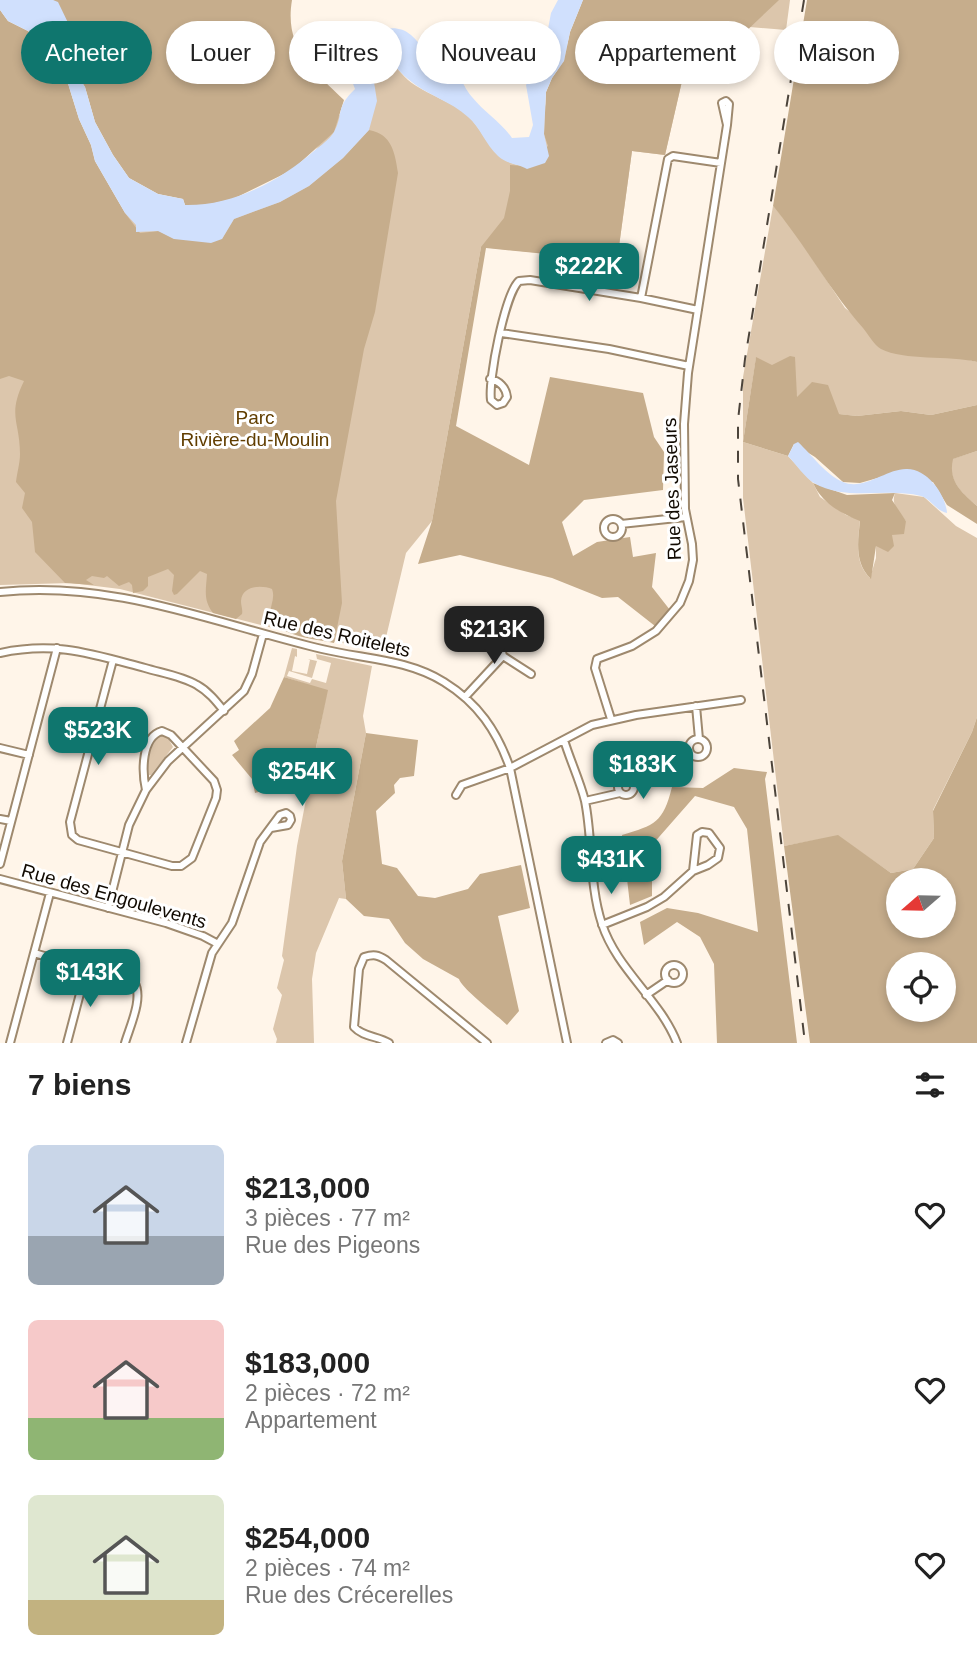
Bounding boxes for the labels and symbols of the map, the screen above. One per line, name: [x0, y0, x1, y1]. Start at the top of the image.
pin: $222K: [540, 244, 638, 303]
park label: Parc Rivière-du-Moulin: [181, 407, 329, 450]
street label: Rue des Jaseurs: [659, 417, 685, 561]
pin: $213K: [445, 606, 543, 666]
street label: Rue des Roitelets: [262, 607, 412, 661]
pin: $523K: [49, 708, 147, 767]
pin: $183K: [594, 742, 692, 801]
pin: $254K: [253, 748, 351, 808]
pin: $431K: [562, 836, 660, 896]
street label: Rue des Engoulevents: [19, 860, 209, 932]
north arrow: [886, 868, 956, 938]
pin: $143K: [41, 950, 139, 1009]

